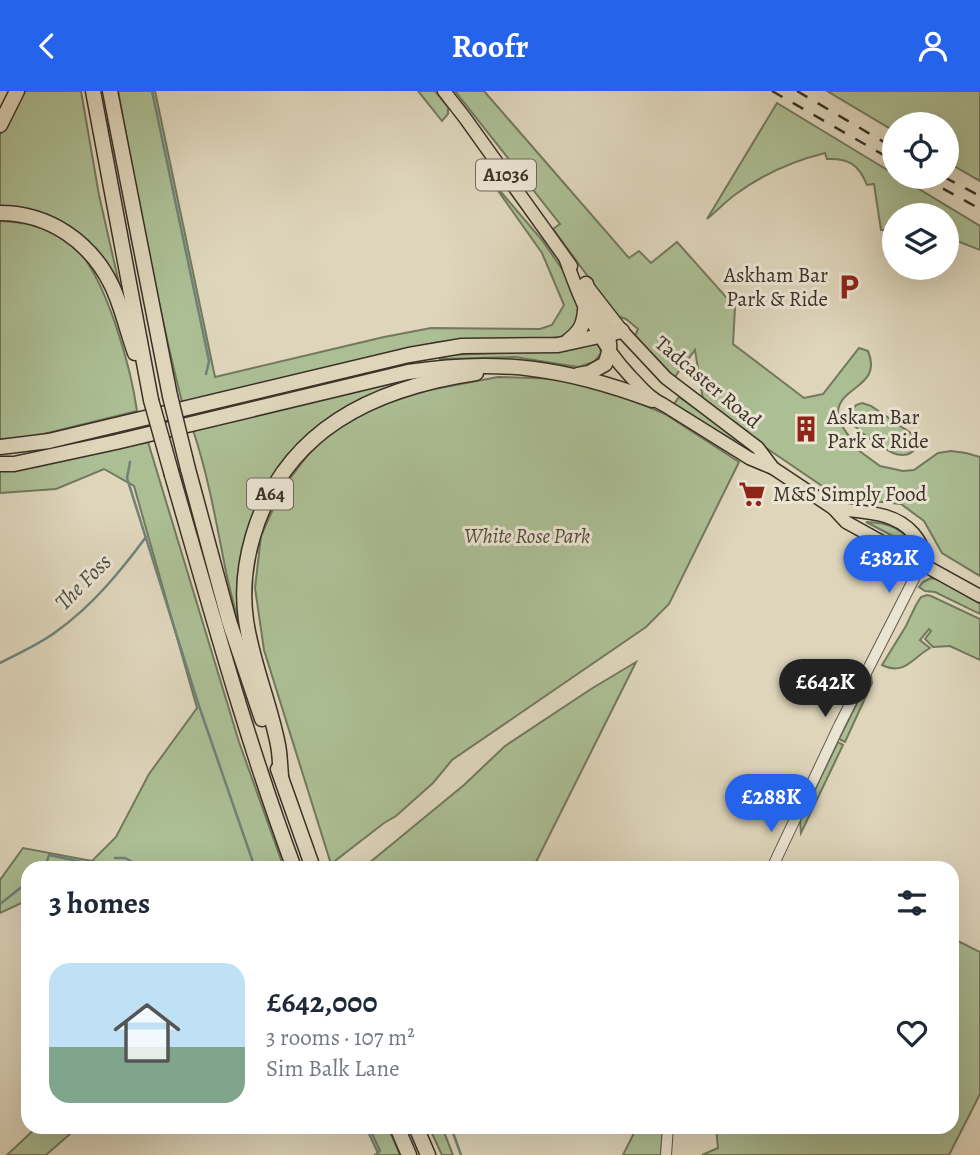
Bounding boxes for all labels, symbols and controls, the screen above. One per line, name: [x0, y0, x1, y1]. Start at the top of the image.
text: Roofr: [452, 24, 528, 68]
icon: back: [28, 27, 66, 65]
icon: person: [914, 27, 952, 65]
map controls: [882, 112, 959, 280]
button: locate: [882, 112, 959, 189]
road number: A1036: [476, 159, 536, 191]
button: layers: [882, 203, 959, 280]
place label: Askham Bar Park & Ride: [723, 261, 828, 313]
parking icon: Askham Bar Park & Ride: [834, 272, 864, 302]
street label: Tadcaster Road: [649, 329, 768, 435]
place label: Askam Bar Park & Ride: [826, 403, 929, 455]
building icon: Askam Bar Park & Ride: [791, 414, 821, 444]
road number: A64: [247, 479, 293, 509]
supermarket icon: M&S Simply Food: [737, 479, 767, 509]
place label: M&S Simply Food: [773, 480, 928, 508]
park label: White Rose Park: [464, 522, 590, 550]
pin: £382K: [840, 535, 938, 595]
text: £382K: [859, 542, 919, 573]
water label: The Foss: [48, 547, 118, 617]
pin: £642K: [776, 659, 874, 719]
text: £642K: [795, 666, 855, 697]
pin: £288K: [722, 775, 820, 834]
text: £288K: [741, 781, 801, 812]
text: 3 homes: [49, 883, 150, 923]
icon: filters: [893, 884, 931, 922]
text: £642,000: [266, 982, 378, 1022]
icon: home: [105, 991, 189, 1075]
icon: heart: [893, 1014, 931, 1052]
text: 3 rooms · 107 m²: [266, 1022, 415, 1053]
text: Sim Balk Lane: [266, 1053, 399, 1084]

